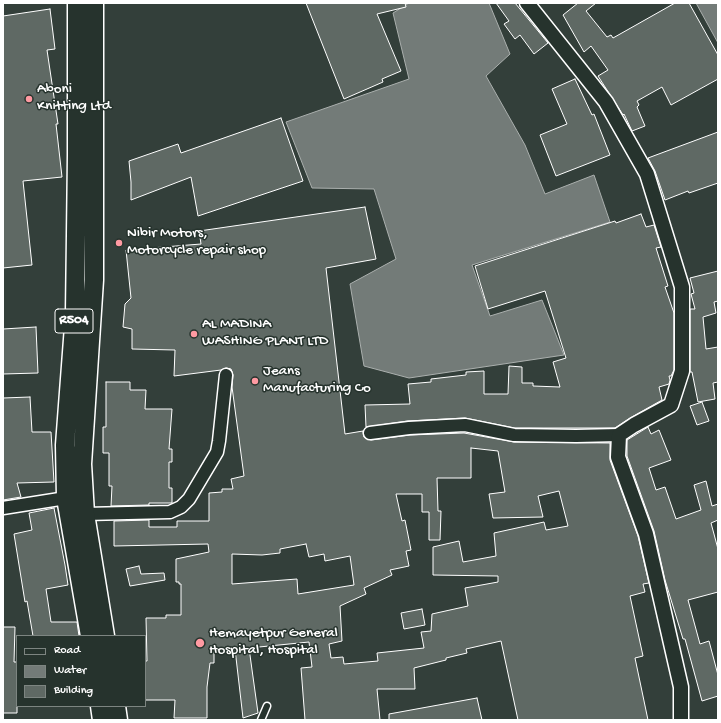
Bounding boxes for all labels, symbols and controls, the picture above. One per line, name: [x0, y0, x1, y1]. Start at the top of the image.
place label: Aboni Knitting Ltd: [37, 81, 111, 116]
marker: Aboni Knitting Ltd: [24, 94, 34, 104]
place label: Nibir Motors, Motorcycle repair shop: [127, 225, 266, 260]
marker: Nibir Motors, Motorcycle repair shop: [114, 238, 124, 248]
road number: R504: [55, 309, 93, 333]
place label: AL MADINA WASHING PLANT LTD: [202, 316, 328, 351]
marker: AL MADINA WASHING PLANT LTD: [189, 329, 199, 339]
place label: Jeans Manufacturing Co: [263, 363, 371, 398]
marker: Jeans Manufacturing Co: [250, 376, 260, 386]
place label: Hemayetpur General Hospital, Hospital: [209, 625, 338, 660]
legend: [16, 635, 146, 707]
marker: Hemayetpur General Hospital, Hospital: [194, 637, 206, 649]
text: Road: [54, 644, 80, 658]
text: Water: [54, 664, 86, 678]
text: Building: [54, 684, 93, 698]

